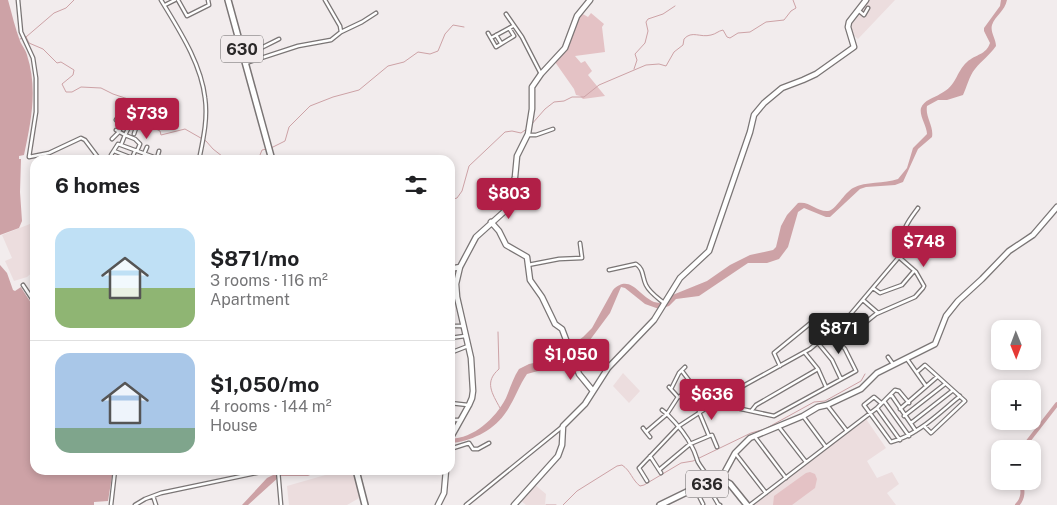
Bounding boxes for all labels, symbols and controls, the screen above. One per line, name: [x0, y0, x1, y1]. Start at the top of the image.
road number: 630: [221, 36, 263, 62]
pin: $739: [117, 98, 177, 140]
text: $739: [126, 104, 168, 123]
icon: filters: [402, 171, 430, 199]
text: 6 homes: [55, 173, 140, 198]
pin: $803: [479, 178, 539, 220]
text: $803: [488, 184, 530, 203]
pin: $748: [894, 226, 954, 268]
text: $748: [903, 232, 945, 251]
text: $871/mo: [210, 246, 299, 271]
icon: home: [95, 248, 155, 308]
text: 3 rooms · 116 m²: [210, 271, 328, 290]
text: Apartment: [210, 290, 290, 309]
pin: $871: [809, 312, 869, 355]
text: $871: [820, 319, 858, 338]
north arrow: [991, 320, 1041, 370]
map controls: [991, 320, 1041, 490]
pin: $1,050: [530, 338, 612, 381]
text: $1,050: [544, 345, 598, 364]
text: $1,050/mo: [210, 372, 319, 397]
icon: home: [95, 373, 155, 433]
pin: $636: [682, 378, 742, 421]
button: +: [991, 380, 1041, 430]
text: $636: [691, 385, 733, 404]
text: 4 rooms · 144 m²: [210, 397, 332, 416]
text: House: [210, 416, 258, 435]
button: −: [991, 440, 1041, 490]
road number: 636: [686, 470, 728, 498]

